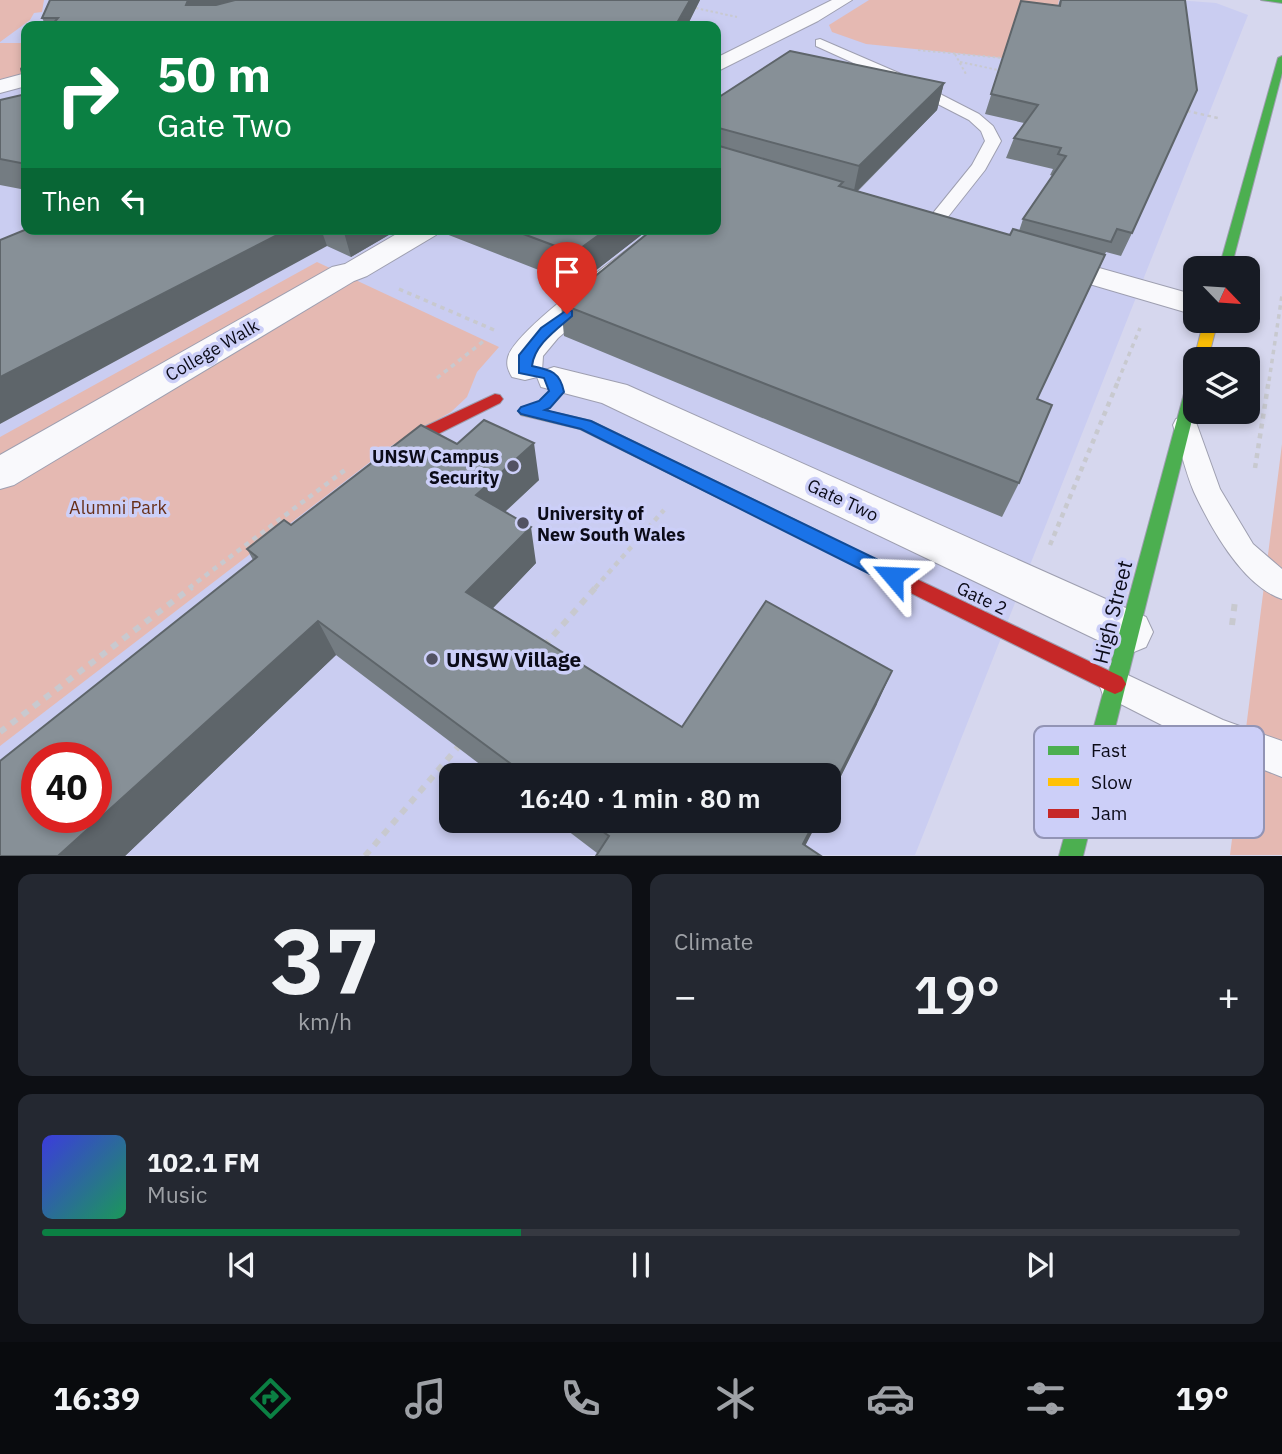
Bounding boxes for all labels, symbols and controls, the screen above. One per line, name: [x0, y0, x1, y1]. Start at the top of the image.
text: 50 m: [157, 42, 271, 105]
icon: right: [42, 49, 133, 140]
text: Gate Two: [157, 104, 292, 146]
icon: left: [115, 182, 153, 220]
text: Then: [42, 184, 101, 218]
pin: [537, 242, 597, 314]
icon: arrive: [548, 253, 586, 291]
north arrow: [1183, 256, 1260, 332]
map controls: [1183, 256, 1260, 424]
street label: College Walk: [161, 314, 263, 386]
button: layers: [1183, 347, 1260, 424]
place label: UNSW Campus Security: [372, 445, 499, 489]
marker: UNSW Campus Security: [505, 458, 521, 474]
street label: Gate Two: [804, 474, 882, 526]
park label: Alumni Park: [69, 496, 167, 519]
place label: University of New South Wales: [537, 502, 685, 546]
marker: University of New South Wales: [515, 515, 531, 531]
position arrow: [856, 539, 930, 613]
street label: High Street: [1086, 557, 1138, 667]
street label: Gate 2: [953, 576, 1011, 620]
place label: UNSW Village: [446, 645, 582, 673]
marker: UNSW Village: [424, 651, 440, 667]
legend: [1034, 726, 1264, 838]
text: Fast: [1091, 738, 1127, 762]
speed limit sign: 40: [21, 742, 112, 833]
text: Slow: [1091, 770, 1132, 794]
text: 16:40 · 1 min · 80 m: [519, 781, 761, 815]
text: Jam: [1091, 801, 1127, 825]
text: 37: [270, 901, 380, 1019]
text: Climate: [674, 926, 753, 956]
text: 19°: [914, 961, 1000, 1028]
text: −: [674, 971, 697, 1020]
text: +: [1217, 971, 1240, 1020]
text: km/h: [298, 1006, 352, 1036]
text: 102.1 FM: [147, 1145, 260, 1179]
text: Music: [147, 1179, 207, 1209]
icon: previous: [223, 1246, 261, 1284]
icon: pause: [622, 1246, 660, 1284]
icon: next: [1021, 1246, 1059, 1284]
icon: directions: [246, 1374, 295, 1423]
icon: music: [401, 1374, 450, 1423]
icon: phone: [556, 1374, 605, 1423]
icon: climate: [711, 1374, 760, 1423]
icon: car: [866, 1374, 915, 1423]
icon: filters: [1021, 1374, 1070, 1423]
text: 16:39: [53, 1377, 140, 1419]
text: 19°: [1176, 1377, 1229, 1419]

